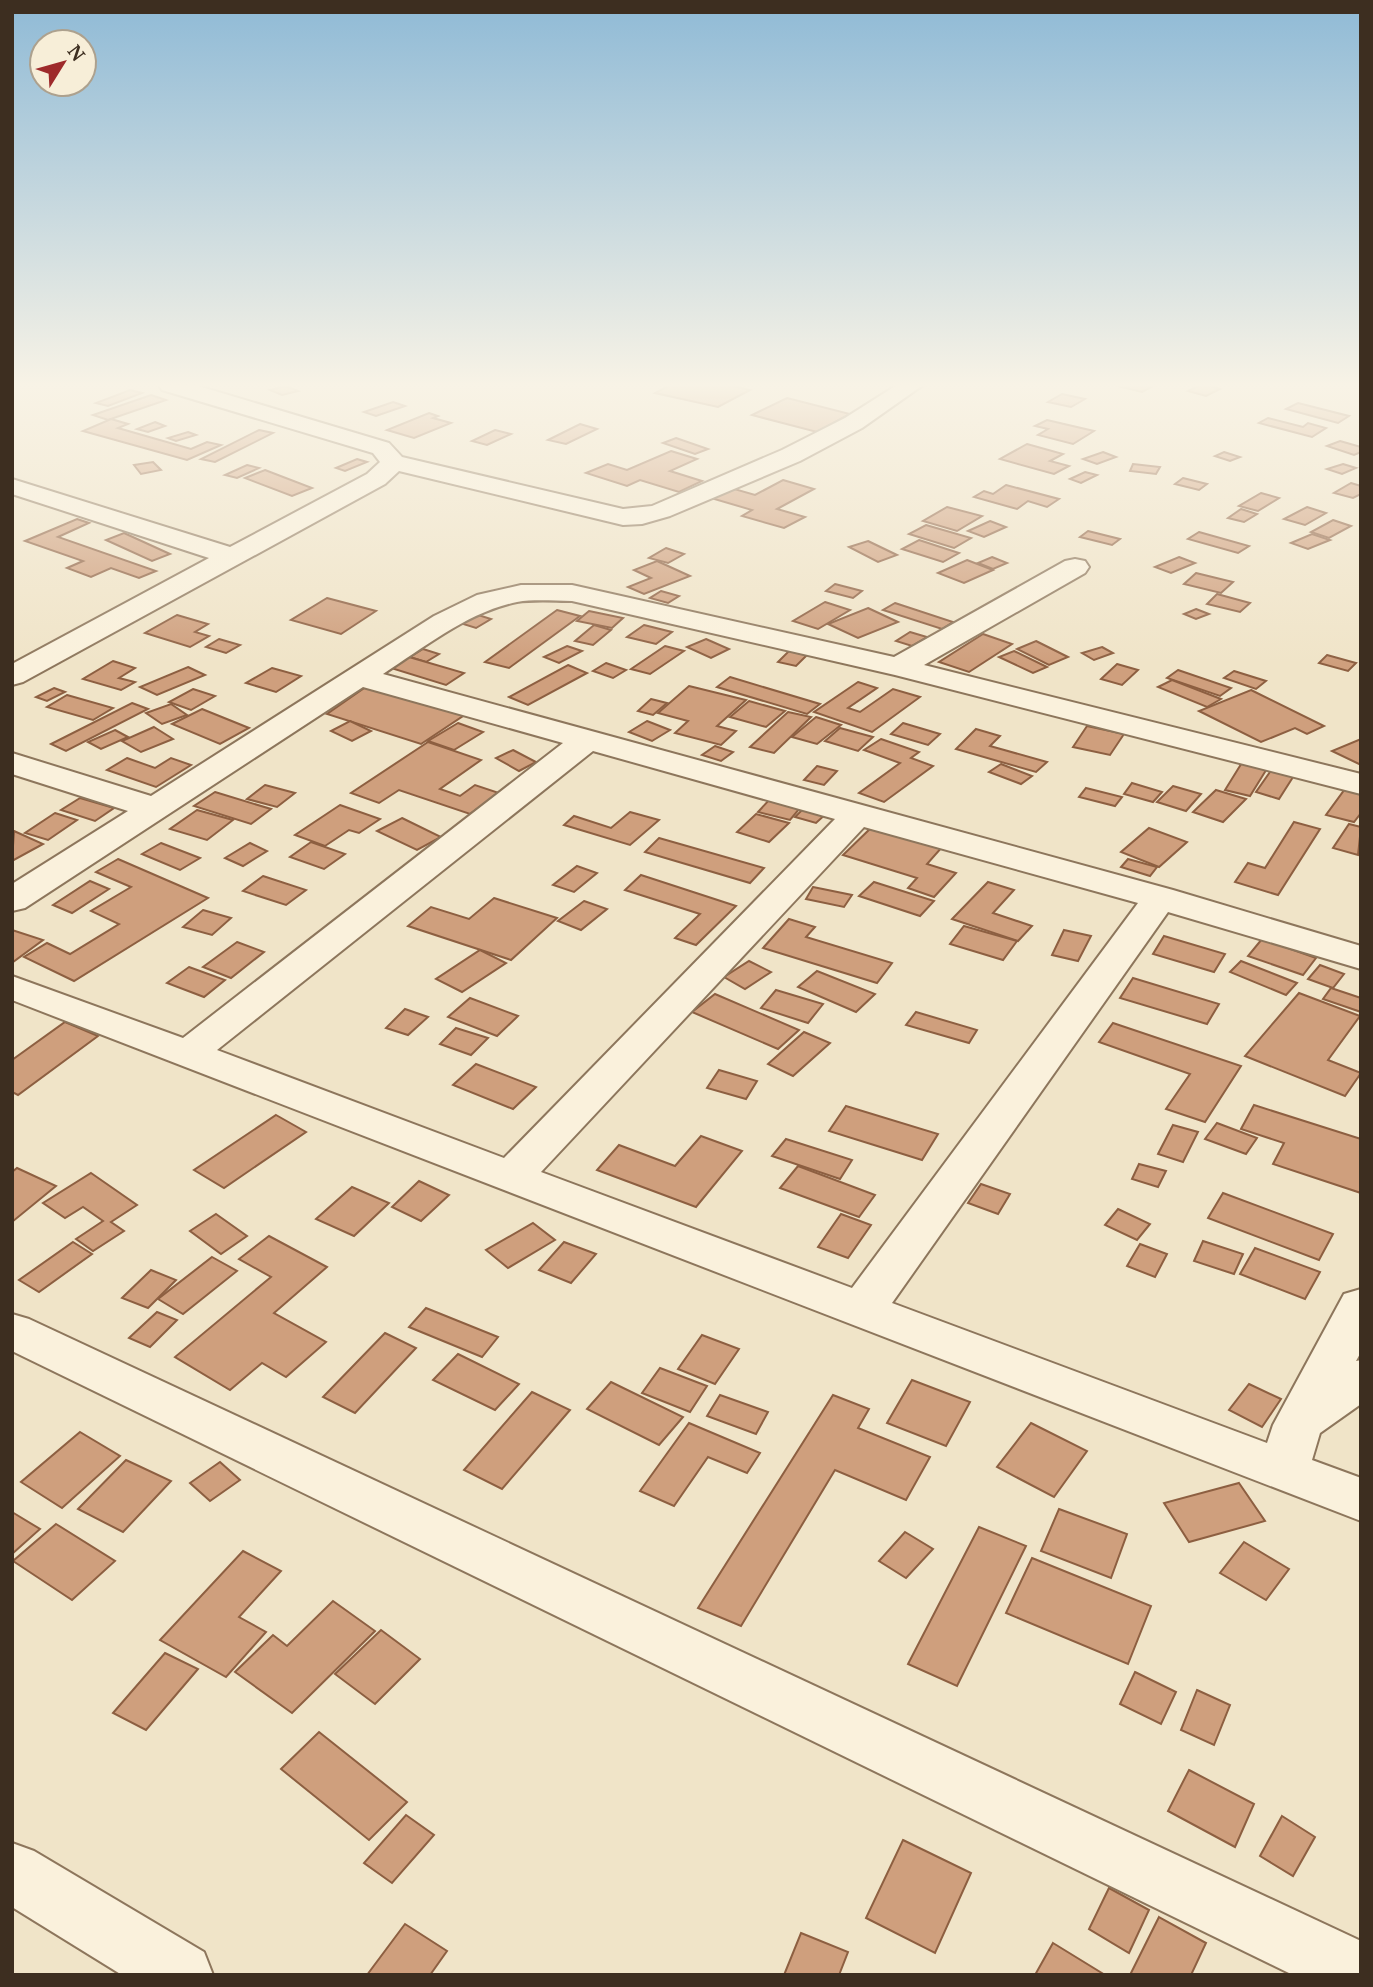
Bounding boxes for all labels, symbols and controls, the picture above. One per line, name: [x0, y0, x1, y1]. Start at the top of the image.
north arrow: [28, 28, 98, 98]
text: N: [63, 39, 92, 66]

